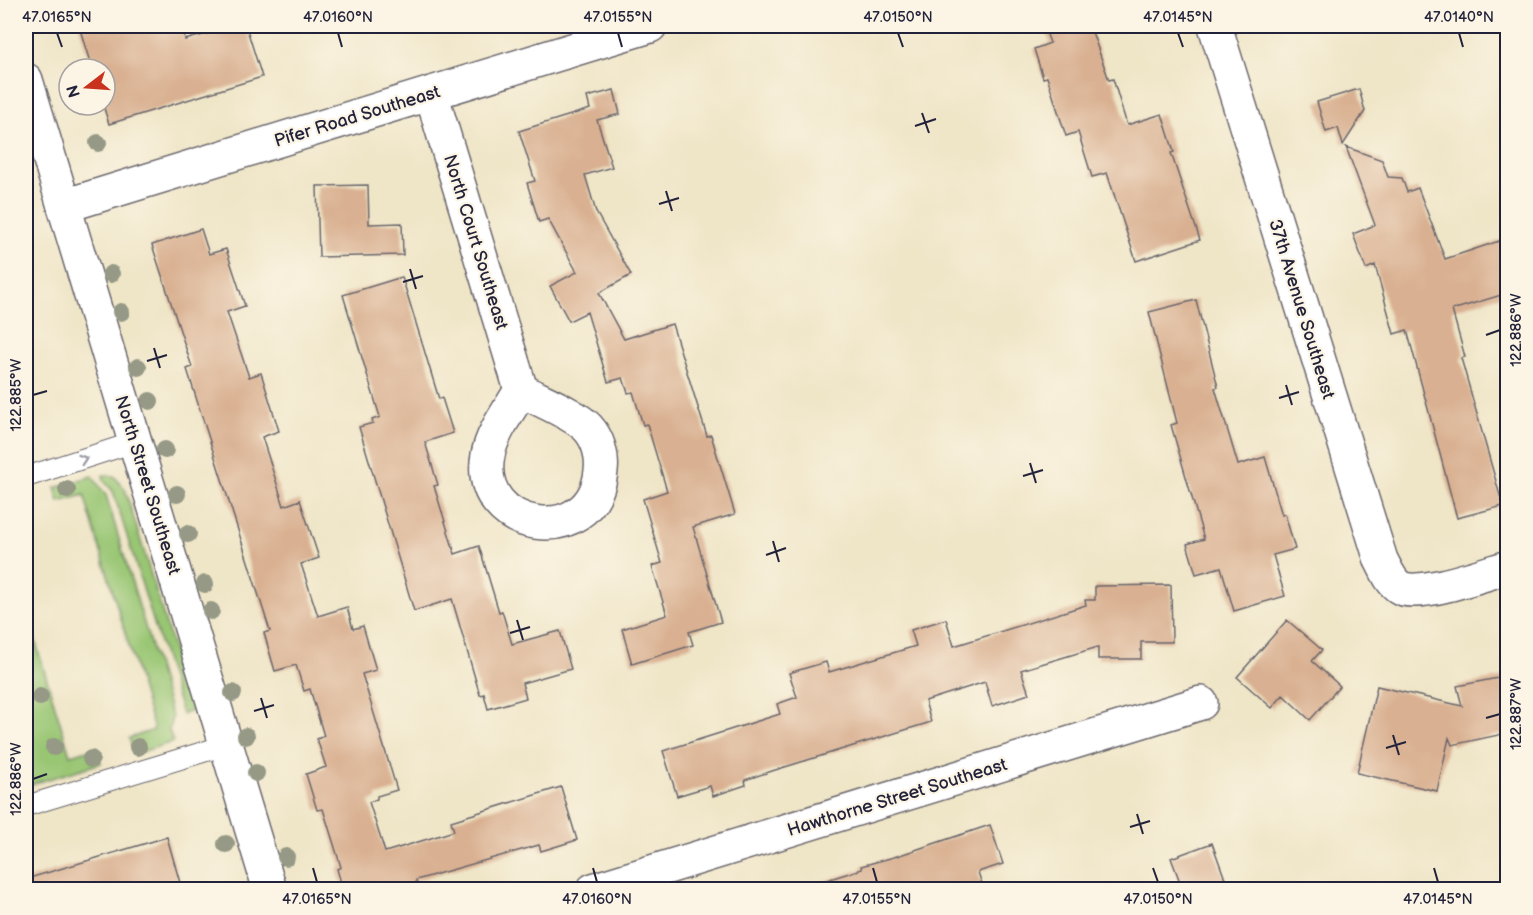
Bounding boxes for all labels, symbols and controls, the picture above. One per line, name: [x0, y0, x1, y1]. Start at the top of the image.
text: 47.0165°N: [22, 8, 92, 27]
text: 47.0160°N: [303, 8, 373, 27]
text: 47.0155°N: [583, 8, 653, 27]
text: 47.0150°N: [863, 8, 933, 27]
text: 47.0145°N: [1143, 8, 1213, 27]
text: 47.0140°N: [1424, 8, 1494, 27]
north arrow: [57, 57, 117, 117]
street label: Pifer Road Southeast: [272, 81, 443, 152]
text: N: [63, 82, 85, 99]
street label: North Court Southeast: [439, 152, 512, 333]
street label: 37th Avenue Southeast: [1264, 217, 1339, 402]
text: 122.886°W: [1507, 293, 1526, 367]
text: 122.885°W: [7, 358, 26, 431]
street label: North Street Southeast: [110, 393, 185, 578]
one-way arrow: [77, 453, 88, 466]
text: 122.887°W: [1507, 678, 1526, 750]
text: 122.886°W: [7, 742, 26, 816]
street label: Hawthorne Street Southeast: [785, 754, 1010, 841]
text: 47.0165°N: [282, 890, 352, 909]
text: 47.0160°N: [562, 890, 632, 909]
text: 47.0155°N: [842, 890, 912, 909]
text: 47.0150°N: [1123, 890, 1193, 909]
text: 47.0145°N: [1403, 890, 1473, 909]

